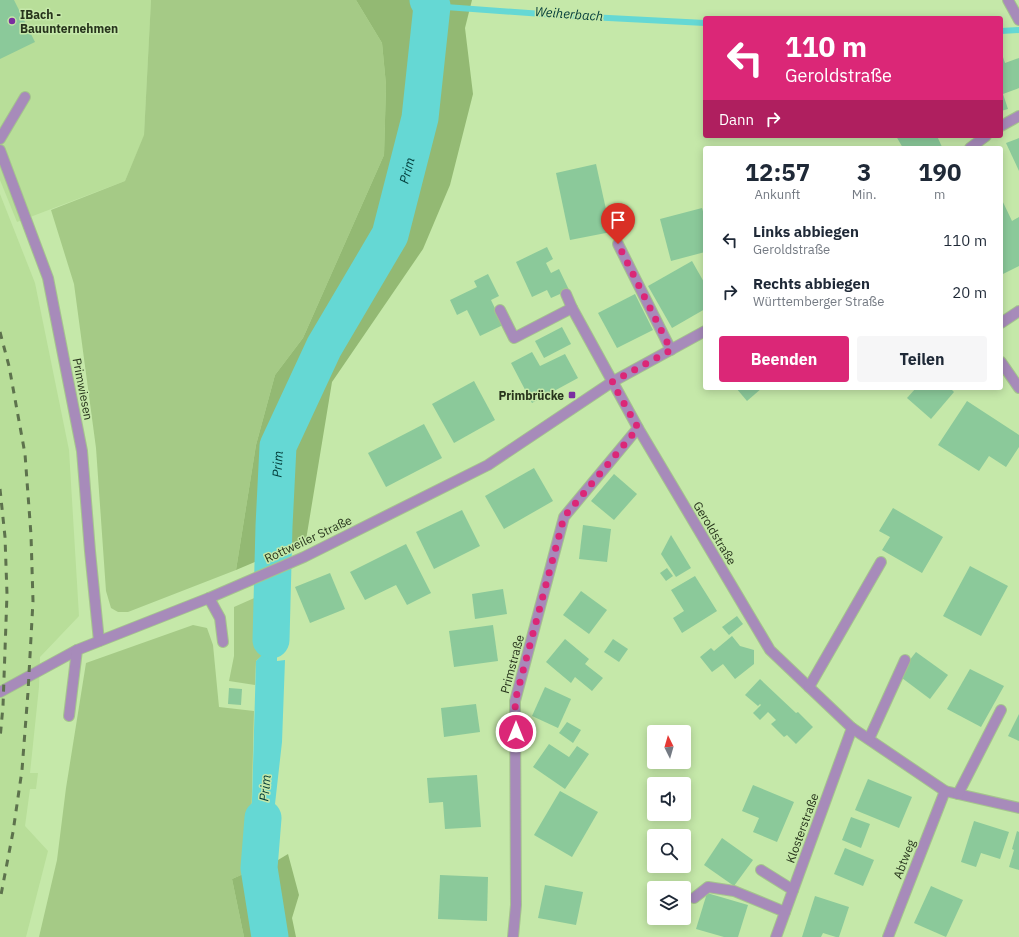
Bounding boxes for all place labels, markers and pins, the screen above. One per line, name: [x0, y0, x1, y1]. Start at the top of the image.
place label: IBach - Bauunternehmen: [20, 7, 118, 36]
marker: IBach - Bauunternehmen: [7, 16, 17, 26]
pin: [601, 203, 635, 244]
place label: Primbrücke: [498, 388, 564, 403]
marker: Primbrücke: [567, 390, 577, 400]

